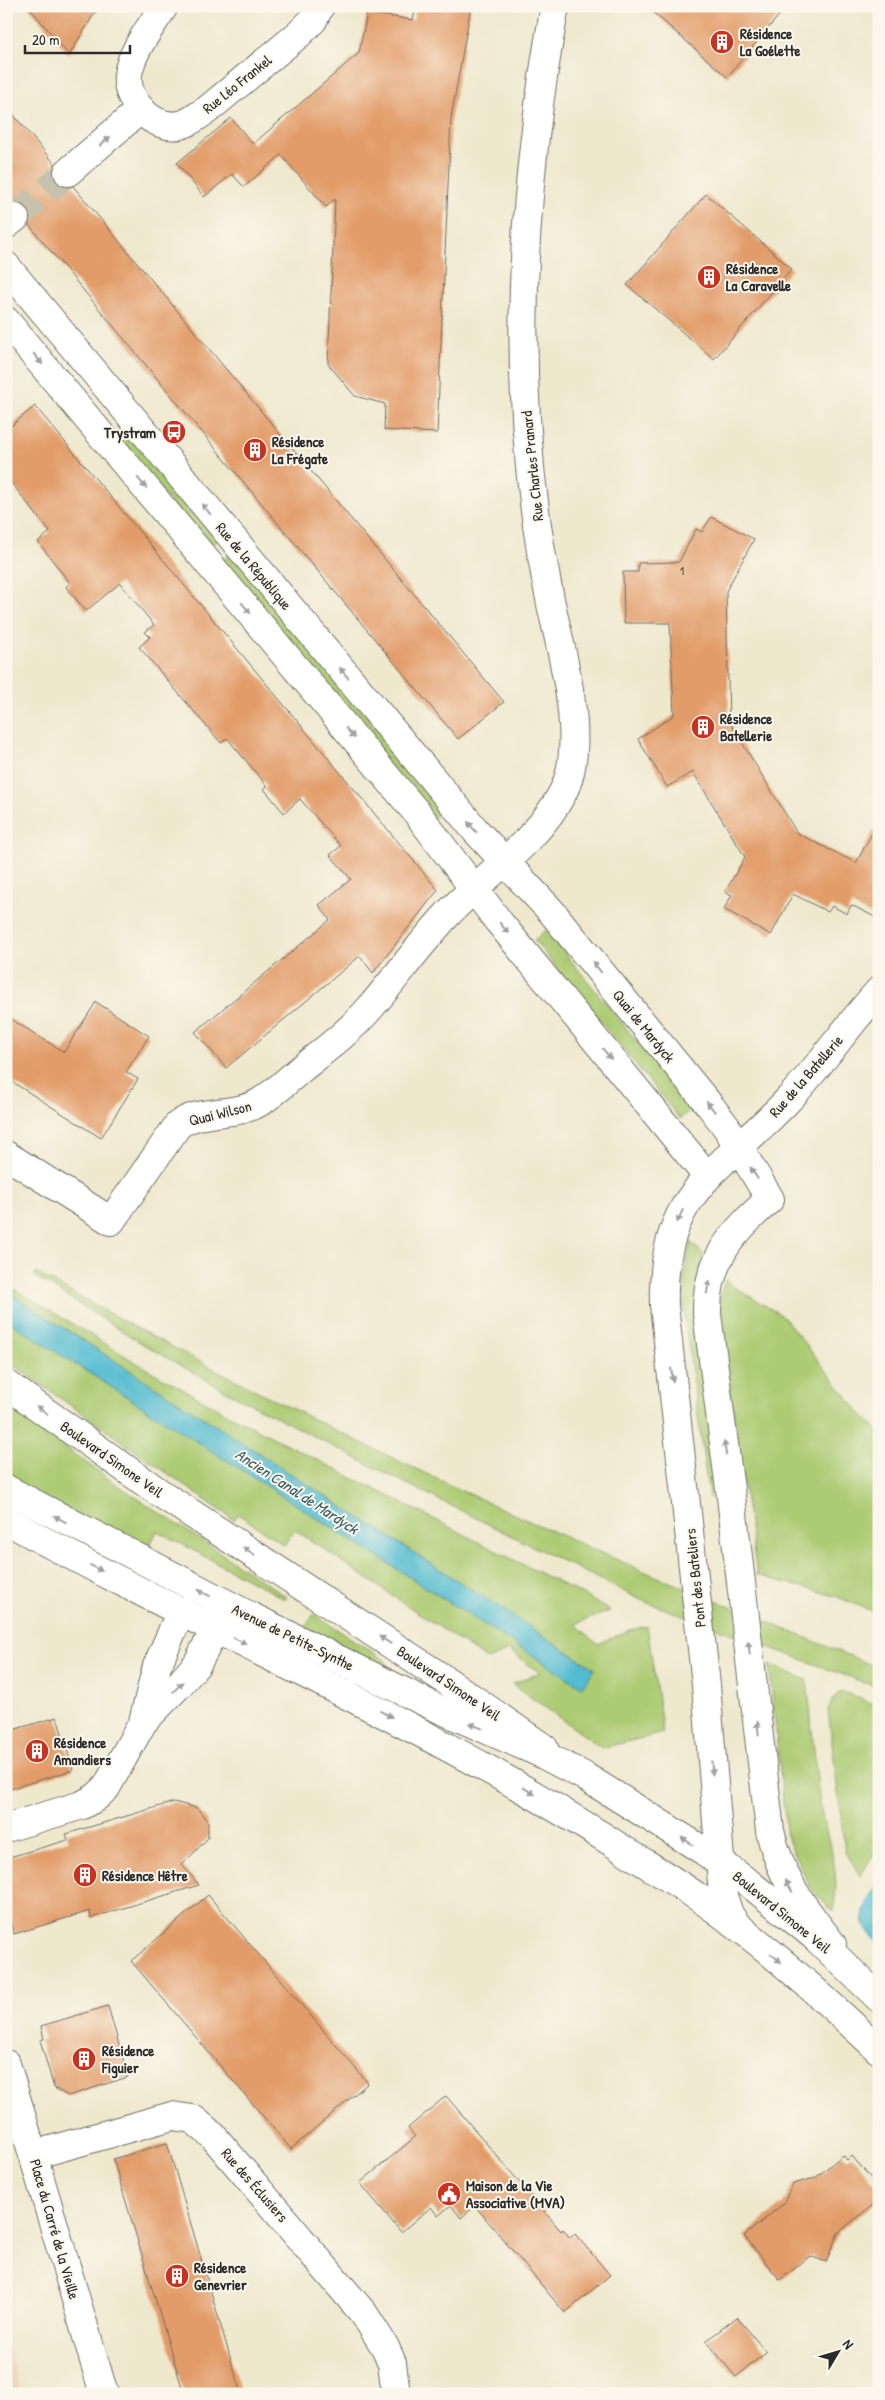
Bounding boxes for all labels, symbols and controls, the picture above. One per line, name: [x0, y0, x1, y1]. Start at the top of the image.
scale bar: [25, 22, 130, 54]
place label: Résidence La Goélette: [740, 23, 800, 61]
text: 20 m: [32, 29, 59, 50]
building icon: Résidence La Goélette: [709, 29, 735, 55]
street label: Rue Léo Frankel: [198, 50, 276, 118]
one-way arrow: [98, 135, 111, 146]
place label: Résidence La Caravelle: [726, 258, 791, 296]
building icon: Résidence La Caravelle: [696, 264, 722, 290]
one-way arrow: [32, 352, 43, 365]
street label: Rue Charles Pranard: [516, 410, 548, 522]
bus stop icon: Trystram: [161, 419, 187, 445]
place label: Trystram: [103, 422, 156, 444]
place label: Résidence La Frégate: [272, 431, 328, 470]
building icon: Résidence La Frégate: [242, 437, 268, 463]
one-way arrow: [136, 477, 147, 490]
one-way arrow: [201, 502, 212, 515]
street label: Rue de la République: [211, 518, 297, 614]
house number: 1: [680, 562, 684, 579]
one-way arrow: [240, 602, 251, 614]
one-way arrow: [339, 667, 350, 680]
place label: Résidence Batellerie: [720, 708, 772, 746]
building icon: Résidence Batellerie: [690, 714, 716, 740]
one-way arrow: [345, 726, 356, 739]
one-way arrow: [466, 820, 477, 833]
one-way arrow: [498, 922, 510, 934]
one-way arrow: [591, 961, 602, 974]
street label: Quai de Mardyck: [608, 985, 680, 1067]
street label: Rue de la Batellerie: [764, 1030, 848, 1122]
one-way arrow: [602, 1047, 613, 1060]
street label: Quai Wilson: [187, 1095, 254, 1131]
one-way arrow: [705, 1101, 716, 1114]
one-way arrow: [750, 1167, 759, 1180]
one-way arrow: [675, 1209, 683, 1223]
one-way arrow: [705, 1279, 713, 1295]
one-way arrow: [668, 1368, 676, 1384]
one-way arrow: [36, 1405, 49, 1415]
street label: Boulevard Simone Veil: [56, 1416, 168, 1502]
one-way arrow: [720, 1440, 728, 1456]
water label: Ancien Canal de Mardyck: [231, 1443, 364, 1540]
one-way arrow: [53, 1515, 67, 1523]
street label: Pont des Bateliers: [679, 1527, 711, 1628]
one-way arrow: [242, 1546, 255, 1556]
one-way arrow: [88, 1564, 103, 1572]
one-way arrow: [197, 1589, 211, 1597]
street label: Avenue de Petite-Synthe: [229, 1598, 357, 1676]
one-way arrow: [378, 1635, 391, 1645]
one-way arrow: [233, 1637, 248, 1645]
one-way arrow: [745, 1639, 753, 1655]
street label: Boulevard Simone Veil: [393, 1640, 505, 1726]
one-way arrow: [171, 1681, 183, 1693]
one-way arrow: [378, 1710, 393, 1718]
one-way arrow: [754, 1719, 762, 1735]
one-way arrow: [469, 1721, 483, 1729]
place label: Résidence Amandiers: [54, 1732, 111, 1770]
building icon: Résidence Amandiers: [24, 1738, 50, 1764]
one-way arrow: [708, 1761, 716, 1777]
one-way arrow: [522, 1786, 535, 1795]
one-way arrow: [680, 1836, 694, 1845]
building icon: Résidence Hêtre: [72, 1862, 98, 1888]
place label: Résidence Hêtre: [102, 1865, 188, 1886]
street label: Boulevard Simone Veil: [728, 1866, 836, 1958]
one-way arrow: [785, 1879, 794, 1893]
one-way arrow: [770, 1952, 782, 1963]
place label: Résidence Figuier: [101, 2040, 154, 2079]
building icon: Résidence Figuier: [71, 2046, 97, 2072]
street label: Rue des Éclusiers: [217, 2143, 293, 2227]
street label: Place du Carré de la Vieille: [25, 2156, 85, 2302]
place label: Maison de la Vie Associative (MVA): [466, 2175, 565, 2213]
public building icon: Maison de la Vie Associative (MVA): [436, 2181, 462, 2207]
place label: Résidence Genevrier: [194, 2257, 247, 2295]
building icon: Résidence Genevrier: [164, 2263, 190, 2289]
north arrow: [812, 2328, 862, 2378]
text: N: [839, 2335, 859, 2353]

